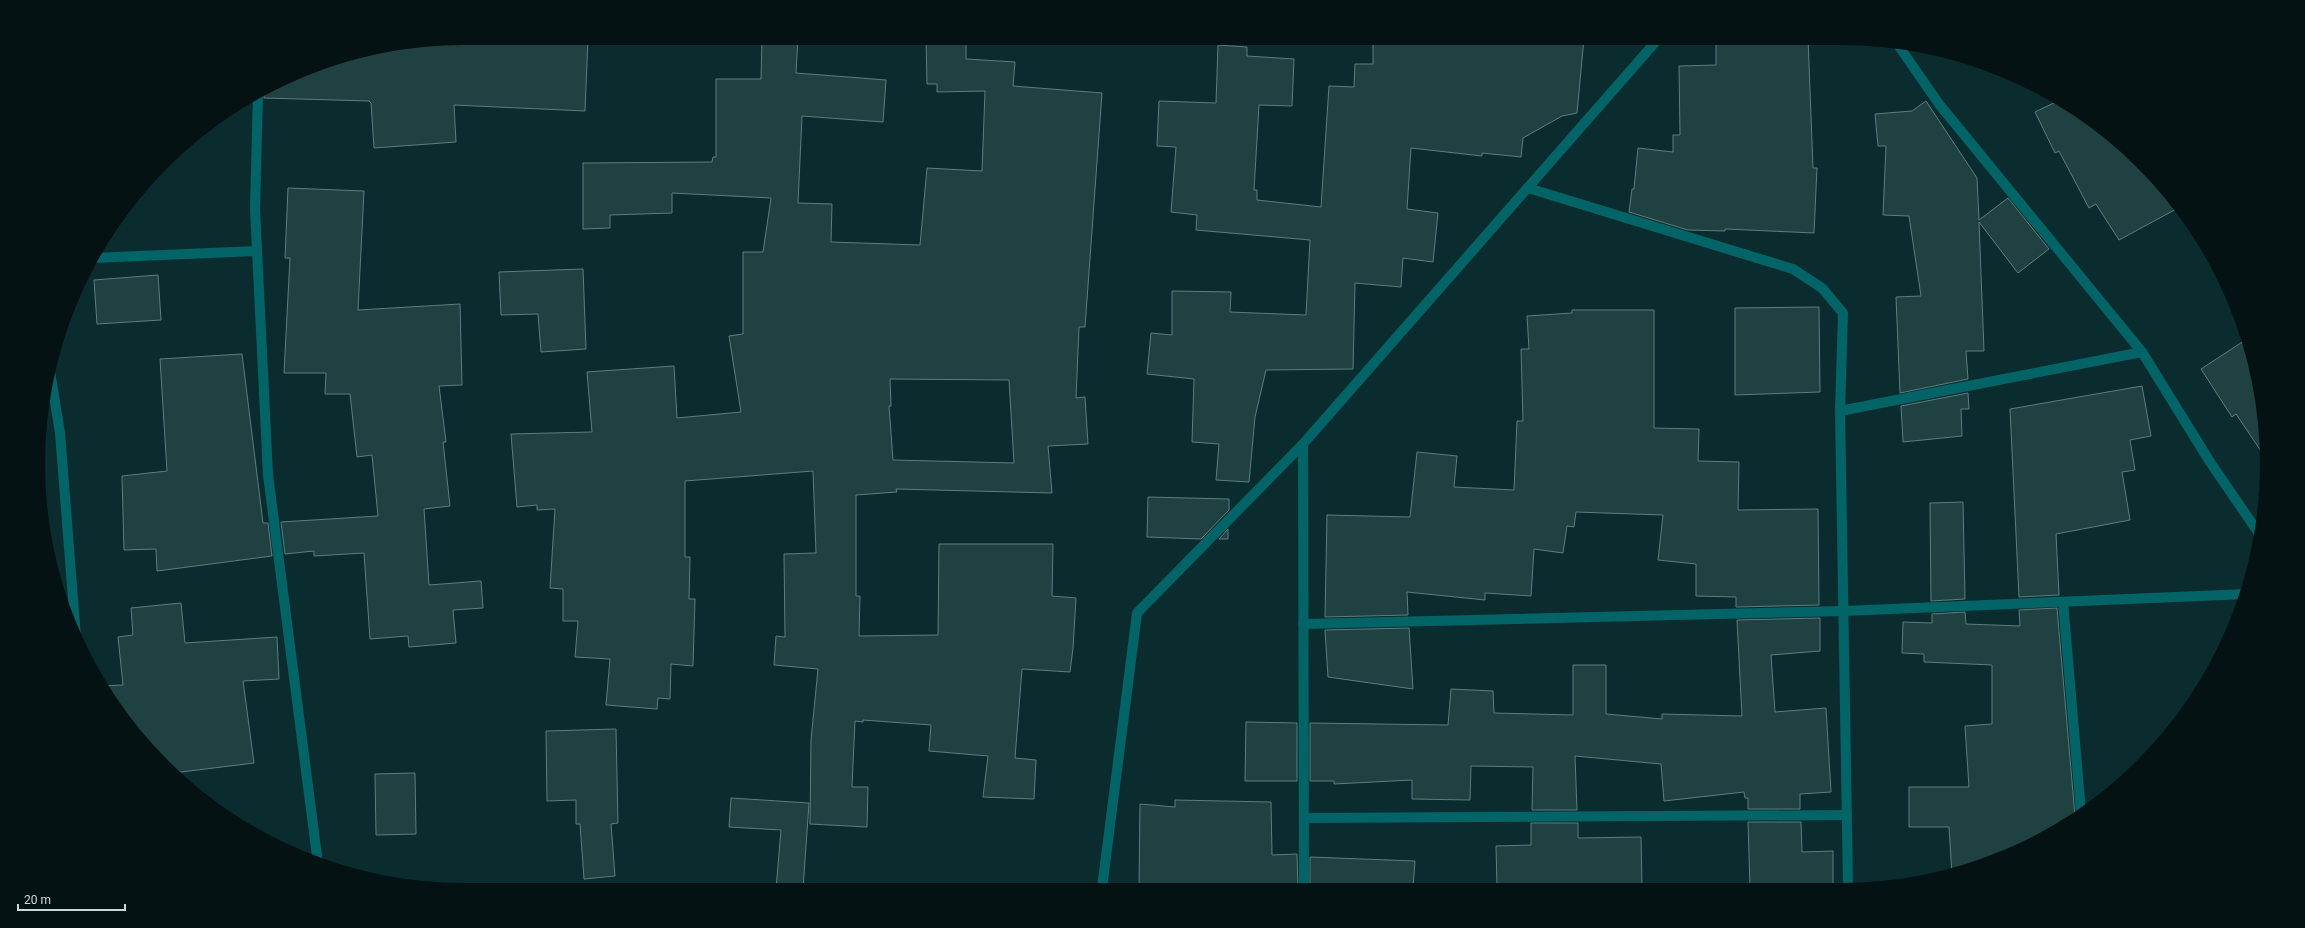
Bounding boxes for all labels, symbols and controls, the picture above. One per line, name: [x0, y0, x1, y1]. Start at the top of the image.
scale bar: [18, 886, 125, 912]
text: 20 m: [24, 893, 51, 907]

